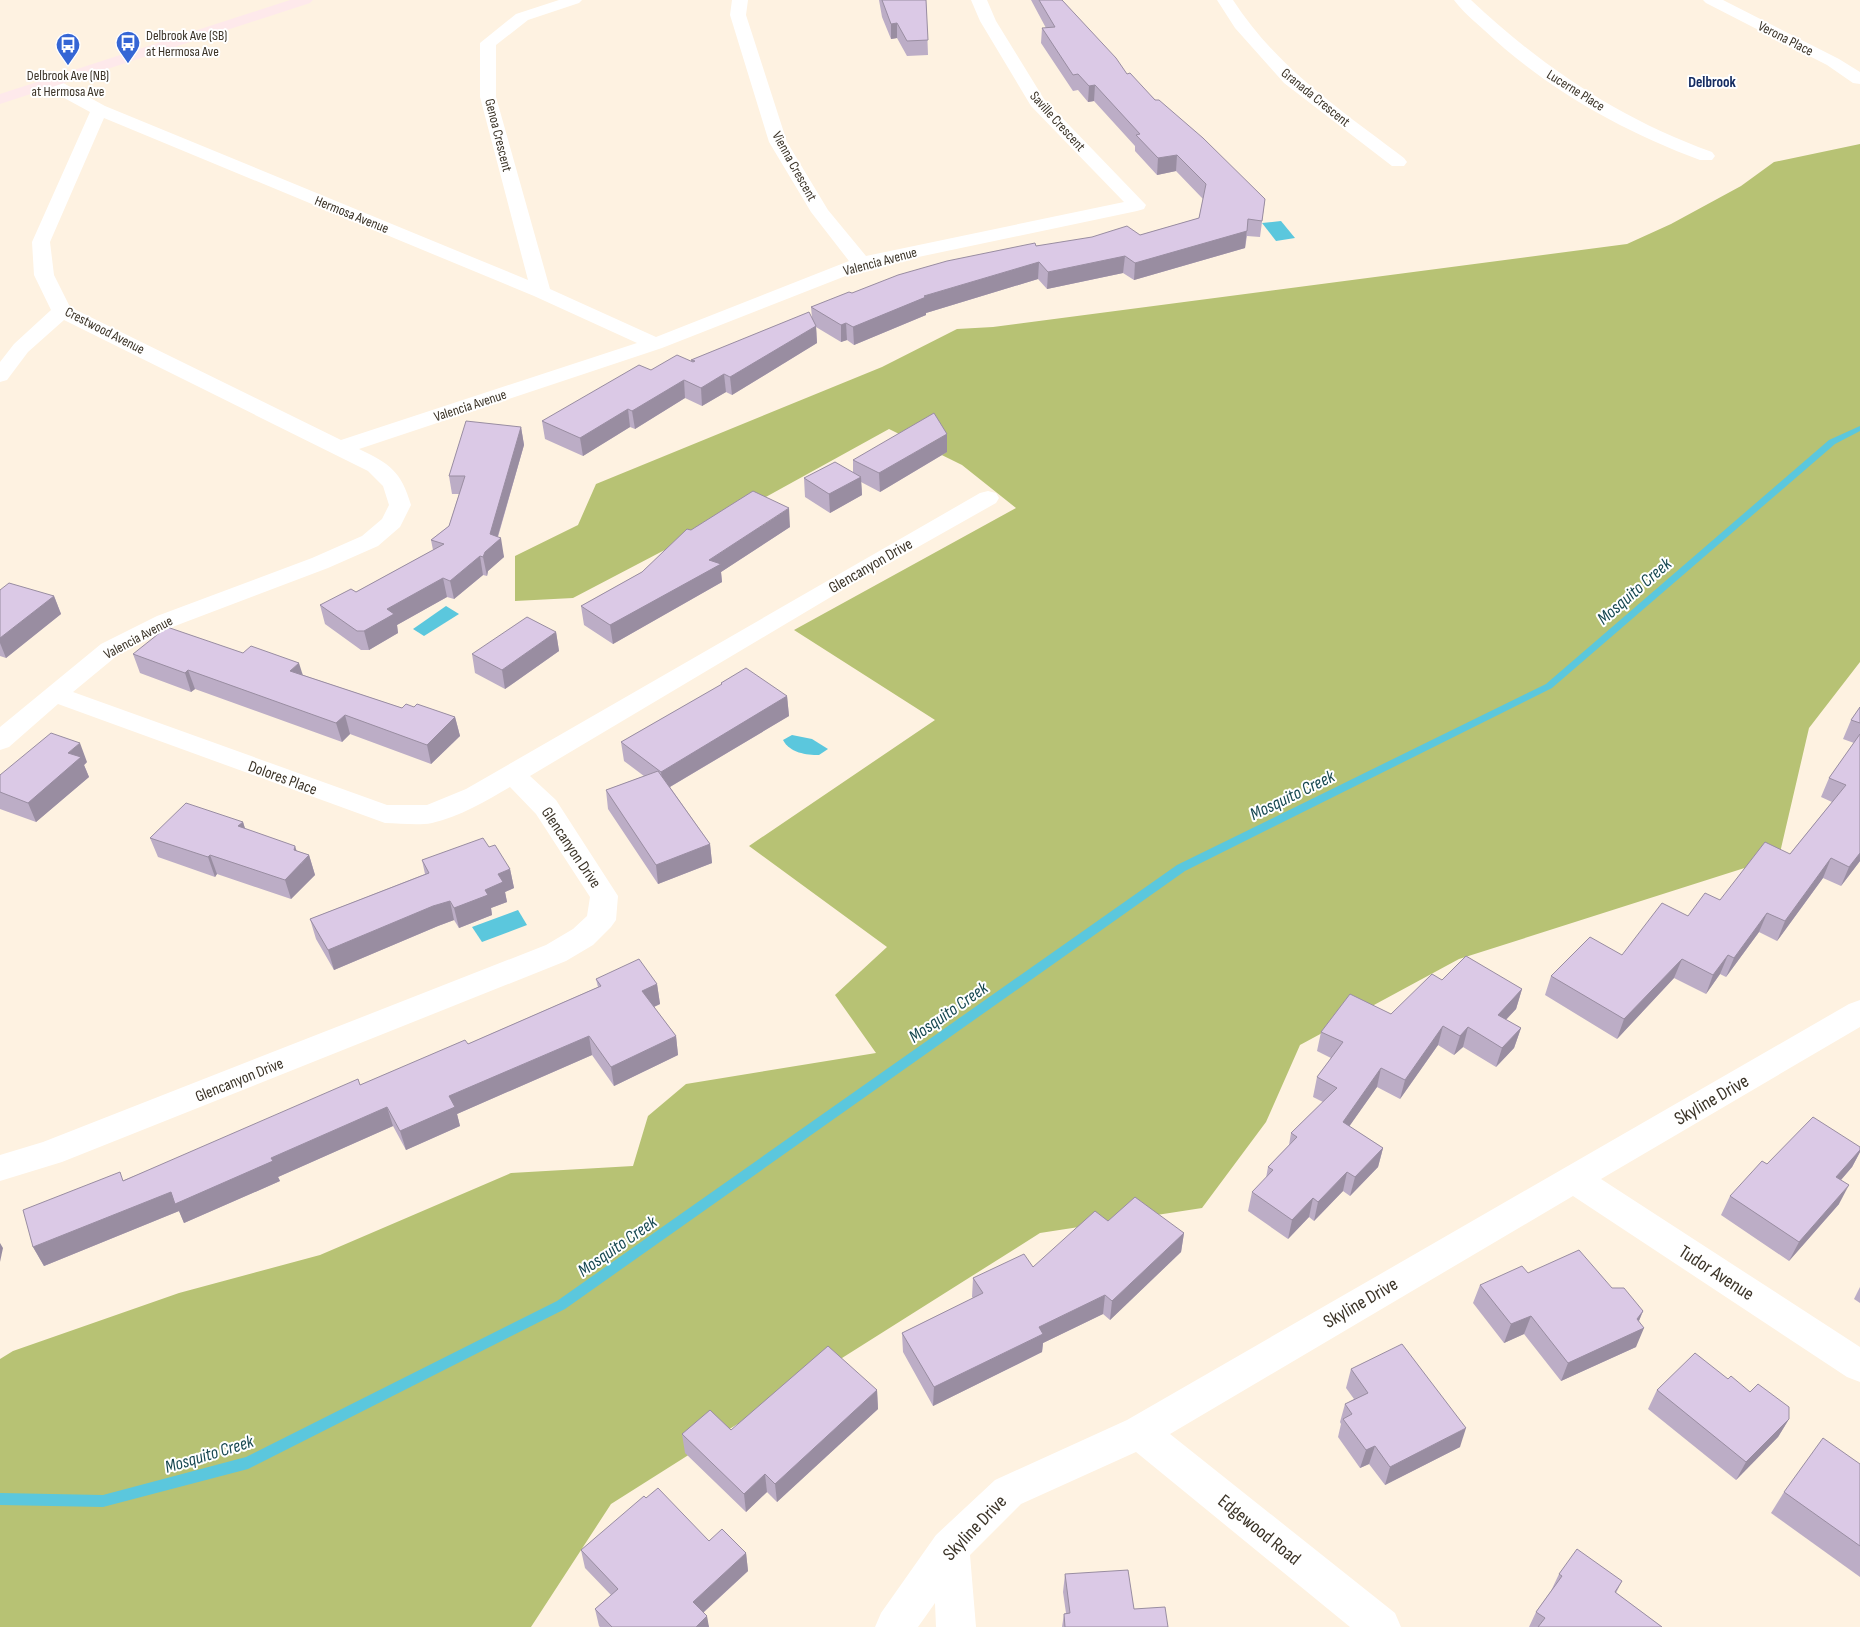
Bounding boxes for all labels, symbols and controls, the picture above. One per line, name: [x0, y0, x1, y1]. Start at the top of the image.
street label: Verona Place: [1755, 17, 1816, 60]
place label: Delbrook Ave (SB) at Hermosa Ave: [146, 27, 227, 60]
bus stop icon: Delbrook Ave (SB) at Hermosa Ave: [115, 30, 141, 64]
bus stop icon: Delbrook Ave (NB) at Hermosa Ave: [55, 32, 81, 66]
street label: Granada Crescent: [1278, 64, 1354, 130]
street label: Lucerne Place: [1544, 66, 1608, 115]
place label: Delbrook Ave (NB) at Hermosa Ave: [27, 67, 109, 100]
district label: Delbrook: [1688, 73, 1736, 92]
street label: Saville Crescent: [1026, 88, 1089, 155]
street label: Genoa Crescent: [481, 97, 516, 173]
street label: Vienna Crescent: [768, 129, 821, 204]
street label: Hermosa Avenue: [312, 192, 391, 237]
street label: Valencia Avenue: [841, 243, 919, 279]
street label: Crestwood Avenue: [62, 303, 147, 358]
street label: Valencia Avenue: [432, 386, 509, 425]
street label: Glencanyon Drive: [826, 535, 916, 598]
water label: Mosquito Creek: [1593, 553, 1677, 629]
street label: Valencia Avenue: [101, 612, 176, 663]
street label: Dolores Place: [245, 757, 319, 800]
water label: Mosquito Creek: [1246, 765, 1339, 825]
street label: Glencanyon Drive: [537, 804, 605, 892]
water label: Mosquito Creek: [905, 977, 993, 1047]
street label: Glencanyon Drive: [193, 1054, 286, 1107]
street label: Skyline Drive: [1670, 1070, 1753, 1131]
water label: Mosquito Creek: [574, 1211, 662, 1281]
street label: Tudor Avenue: [1674, 1240, 1758, 1306]
street label: Skyline Drive: [1319, 1273, 1402, 1334]
water label: Mosquito Creek: [162, 1431, 257, 1478]
street label: Edgewood Road: [1213, 1490, 1305, 1570]
street label: Skyline Drive: [938, 1491, 1012, 1566]

